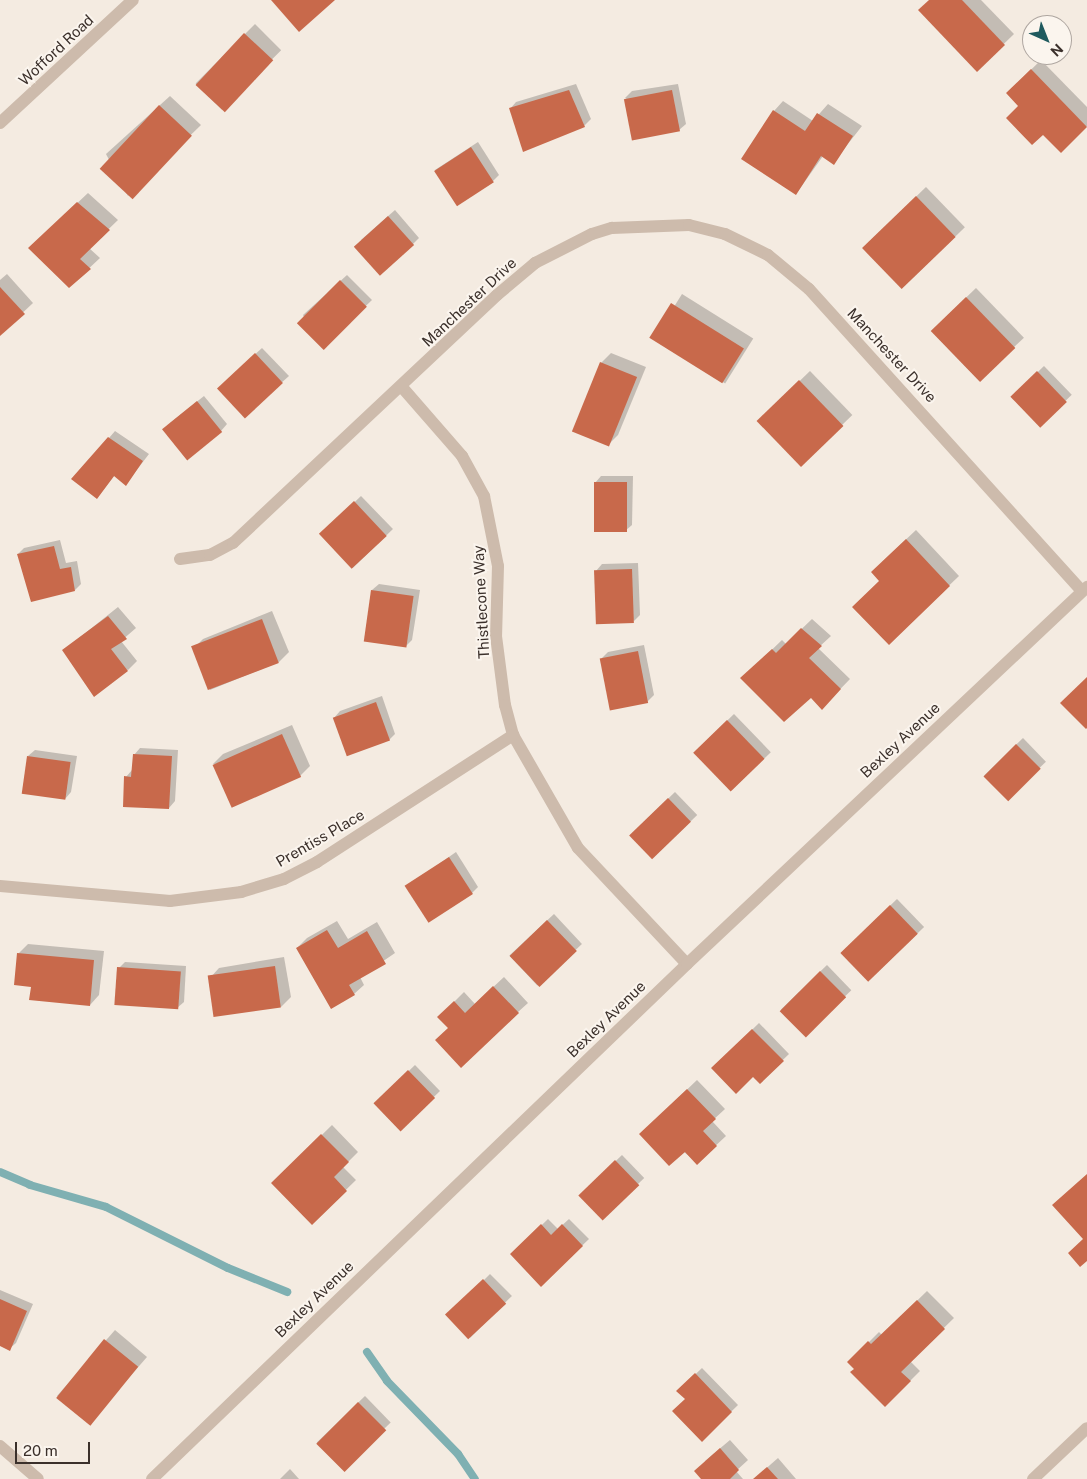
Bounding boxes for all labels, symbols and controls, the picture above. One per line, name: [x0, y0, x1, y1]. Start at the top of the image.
street label: Wofford Road: [15, 11, 97, 89]
north arrow: [1022, 15, 1072, 65]
text: N: [1047, 41, 1066, 60]
street label: Manchester Drive: [418, 254, 520, 350]
street label: Manchester Drive: [844, 304, 940, 406]
street label: Thistlecone Way: [469, 544, 493, 660]
street label: Bexley Avenue: [856, 699, 944, 781]
street label: Prentiss Place: [272, 805, 368, 871]
street label: Bexley Avenue: [563, 977, 649, 1061]
street label: Bexley Avenue: [271, 1257, 357, 1341]
scale bar: [18, 1432, 92, 1464]
text: 20 m: [23, 1442, 58, 1459]

